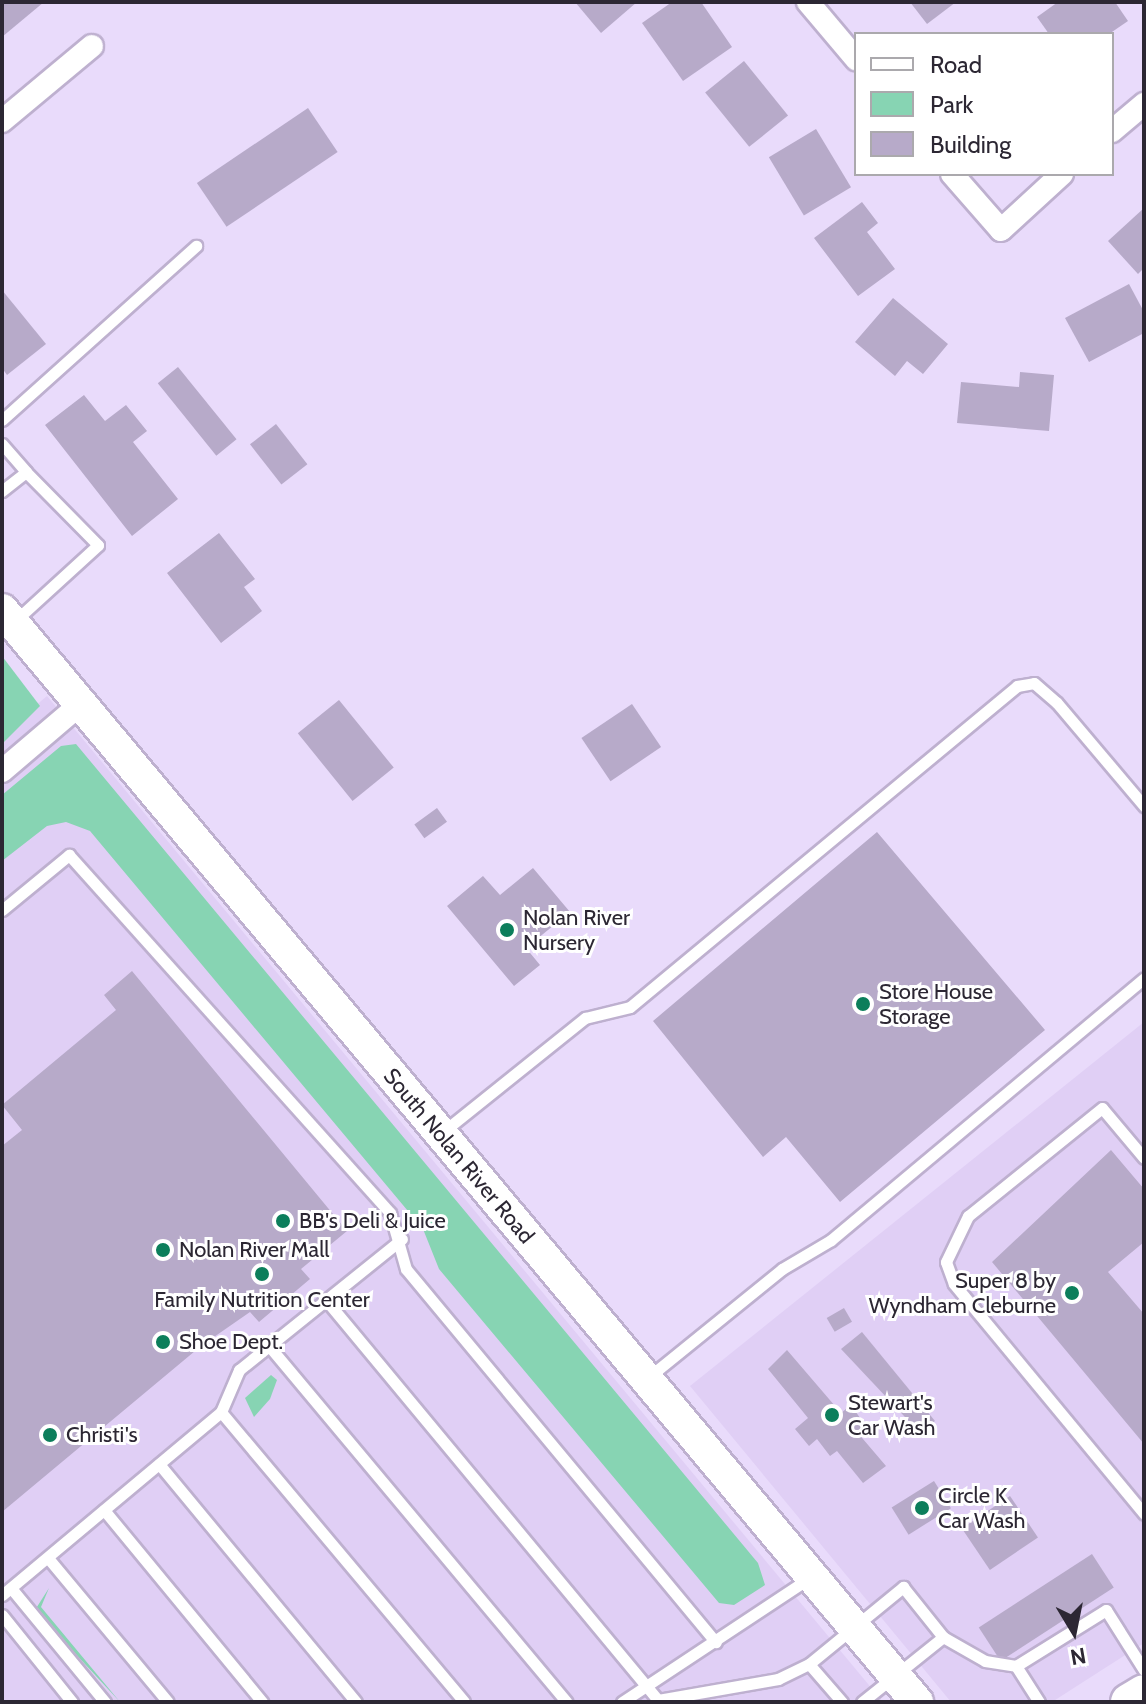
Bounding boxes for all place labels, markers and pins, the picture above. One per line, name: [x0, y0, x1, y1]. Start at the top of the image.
place label: Nolan River Nursery: [523, 904, 630, 956]
marker: Nolan River Nursery: [498, 921, 516, 939]
place label: Store House Storage: [879, 978, 993, 1030]
marker: Store House Storage: [854, 995, 872, 1013]
place label: BB's Deli & Juice: [299, 1208, 446, 1234]
marker: BB's Deli & Juice: [274, 1212, 292, 1230]
place label: Nolan River Mall: [179, 1237, 330, 1263]
marker: Nolan River Mall: [154, 1241, 172, 1259]
marker: Family Nutrition Center: [253, 1265, 271, 1283]
place label: Super 8 by Wyndham Cleburne: [869, 1267, 1056, 1318]
marker: Super 8 by Wyndham Cleburne: [1063, 1284, 1081, 1302]
place label: Family Nutrition Center: [154, 1287, 370, 1313]
place label: Shoe Dept.: [179, 1329, 283, 1355]
marker: Shoe Dept.: [154, 1333, 172, 1351]
place label: Stewart's Car Wash: [848, 1389, 936, 1440]
marker: Stewart's Car Wash: [823, 1406, 841, 1424]
place label: Christi's: [66, 1422, 138, 1448]
marker: Christi's: [41, 1426, 59, 1444]
place label: Circle K Car Wash: [938, 1482, 1026, 1534]
marker: Circle K Car Wash: [913, 1499, 931, 1517]

